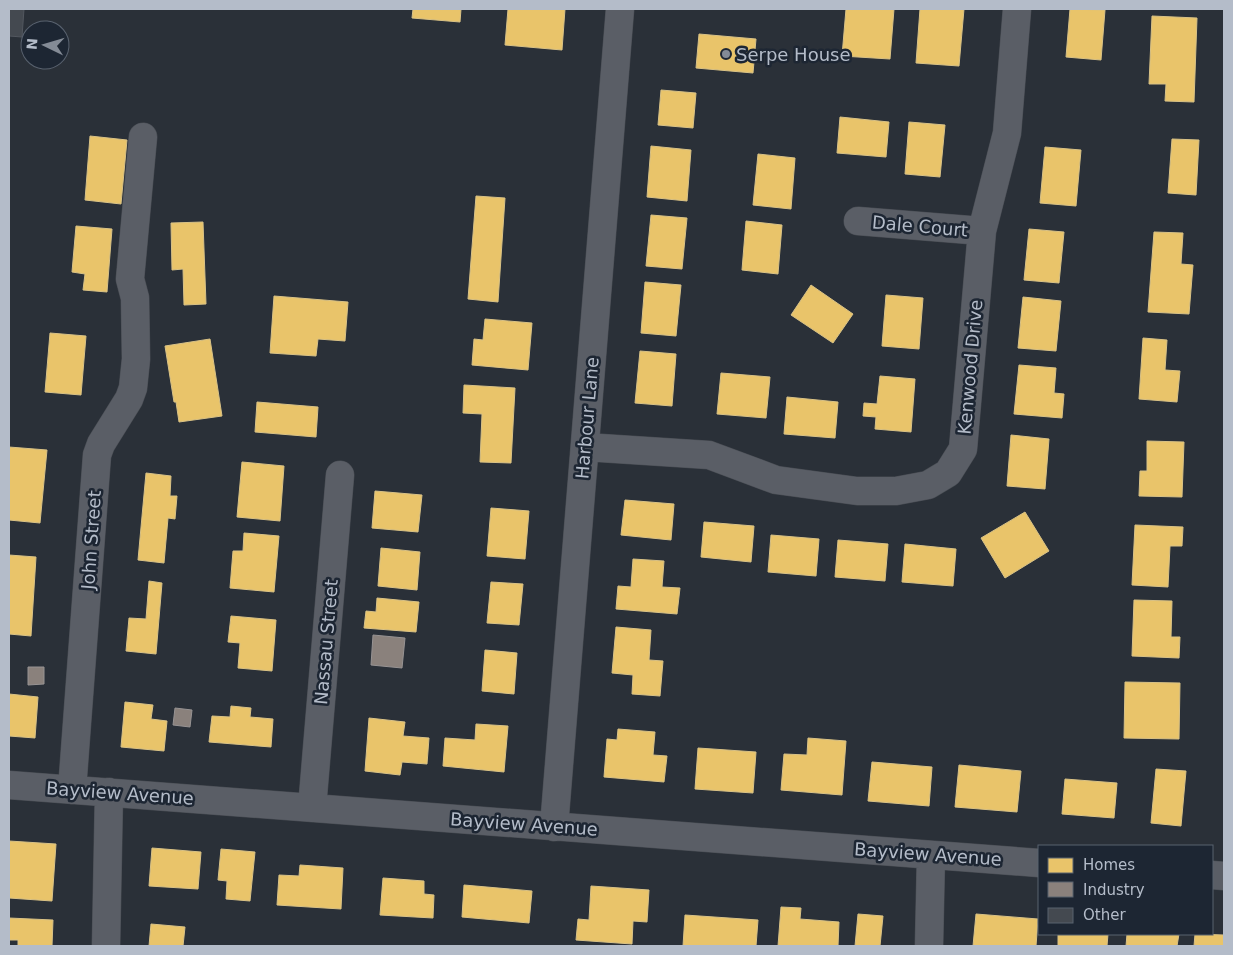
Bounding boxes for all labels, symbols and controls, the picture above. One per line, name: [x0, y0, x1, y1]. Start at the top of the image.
north arrow: [20, 20, 70, 70]
text: N: [24, 37, 41, 50]
place label: Serpe House: [736, 44, 851, 65]
marker: Serpe House: [720, 48, 732, 60]
street label: Dale Court: [871, 211, 969, 241]
street label: Kenwood Drive: [954, 299, 986, 435]
street label: Harbour Lane: [571, 356, 603, 480]
street label: John Street: [77, 490, 105, 591]
street label: Nassau Street: [310, 578, 342, 706]
street label: Bayview Avenue: [45, 777, 195, 809]
street label: Bayview Avenue: [449, 808, 599, 840]
street label: Bayview Avenue: [853, 838, 1003, 870]
legend: [1038, 845, 1213, 935]
text: Homes: [1083, 856, 1135, 874]
text: Industry: [1083, 881, 1145, 899]
text: Other: [1083, 906, 1126, 924]

